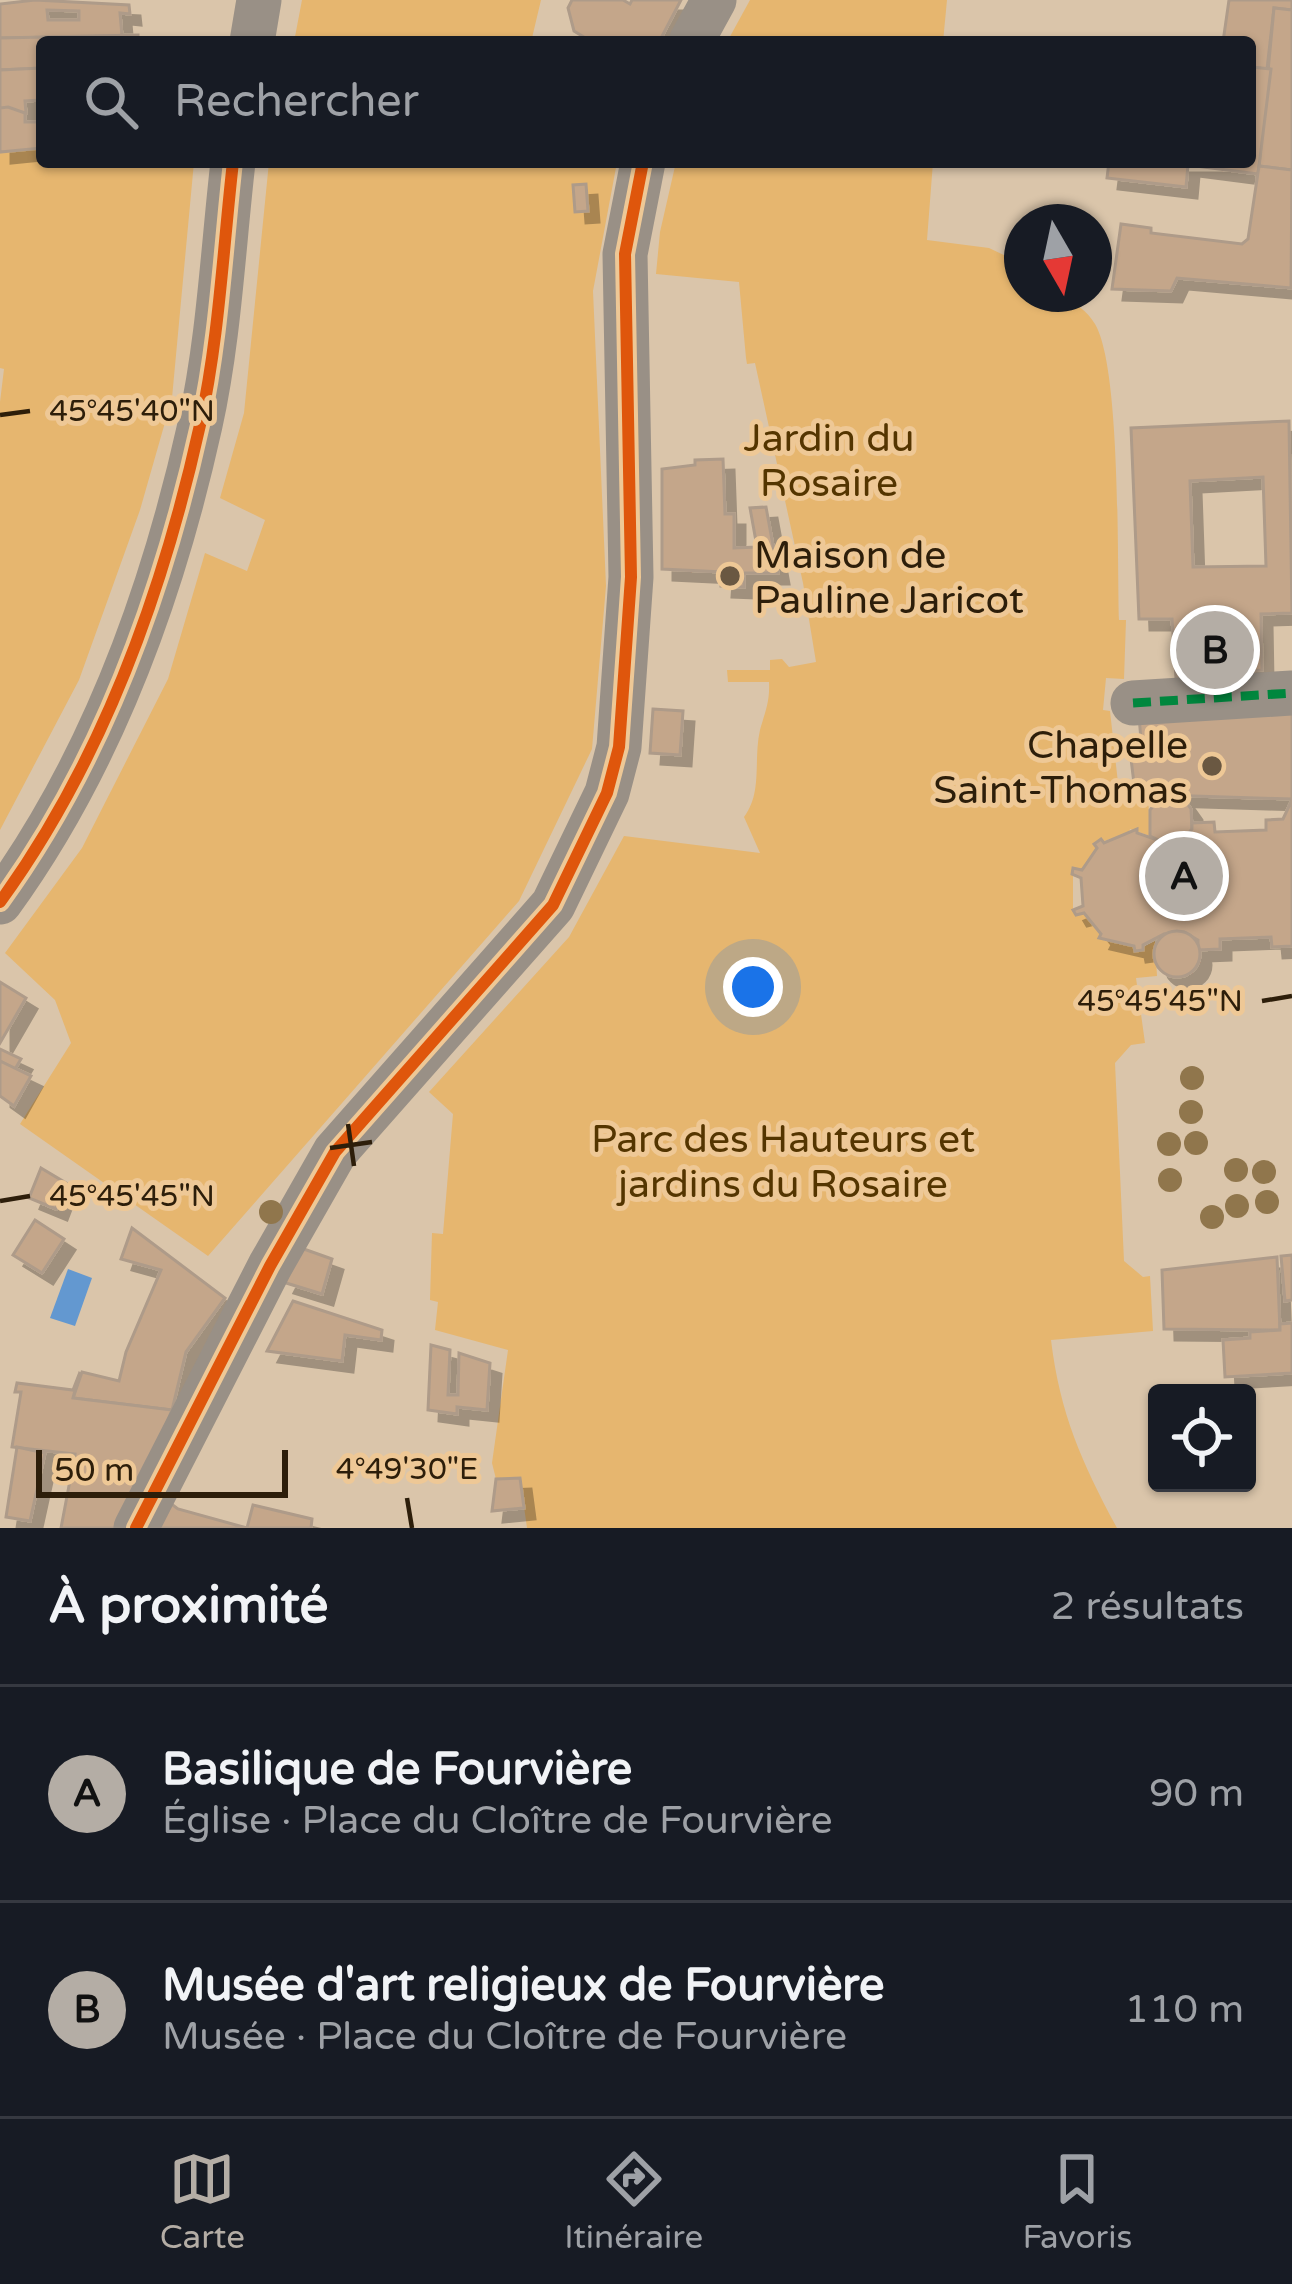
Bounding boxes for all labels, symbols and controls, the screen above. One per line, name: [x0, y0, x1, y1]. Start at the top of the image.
search box: [36, 36, 1256, 168]
icon: search: [78, 69, 144, 135]
text: Rechercher: [174, 75, 419, 129]
north arrow: [1004, 204, 1112, 312]
text: 45°45'40"N: [49, 393, 215, 430]
park label: Jardin du Rosaire: [743, 415, 915, 507]
place label: Maison de Pauline Jaricot: [754, 532, 1024, 624]
marker: Maison de Pauline Jaricot: [717, 563, 743, 589]
pin: B: [1176, 605, 1254, 695]
place label: Chapelle Saint-Thomas: [933, 722, 1188, 814]
marker: Chapelle Saint-Thomas: [1199, 753, 1225, 779]
pin: A: [1145, 831, 1223, 921]
your location: [723, 957, 783, 1017]
text: 45°45'45"N: [1077, 983, 1243, 1020]
park label: Parc des Hauteurs et jardins du Rosaire: [591, 1116, 975, 1208]
text: 45°45'45"N: [49, 1178, 215, 1215]
map controls: [1148, 1384, 1256, 1492]
button: locate: [1148, 1384, 1256, 1492]
scale bar: [36, 1444, 288, 1497]
text: 50 m: [54, 1451, 134, 1490]
text: 4°49'30"E: [336, 1451, 478, 1488]
text: À proximité: [48, 1575, 328, 1637]
text: 2 résultats: [1051, 1583, 1244, 1630]
text: Basilique de Fourvière: [162, 1743, 632, 1797]
text: A: [72, 1770, 102, 1817]
text: 90 m: [1149, 1770, 1244, 1817]
text: Église · Place du Cloître de Fourvière: [162, 1797, 833, 1844]
text: Musée d'art religieux de Fourvière: [162, 1959, 884, 2013]
text: B: [73, 1986, 101, 2033]
text: 110 m: [1125, 1986, 1244, 2033]
text: Musée · Place du Cloître de Fourvière: [162, 2013, 847, 2060]
tab: Carte: [160, 2146, 245, 2257]
tab: Itinéraire: [564, 2146, 703, 2257]
tab: Favoris: [1022, 2146, 1132, 2257]

